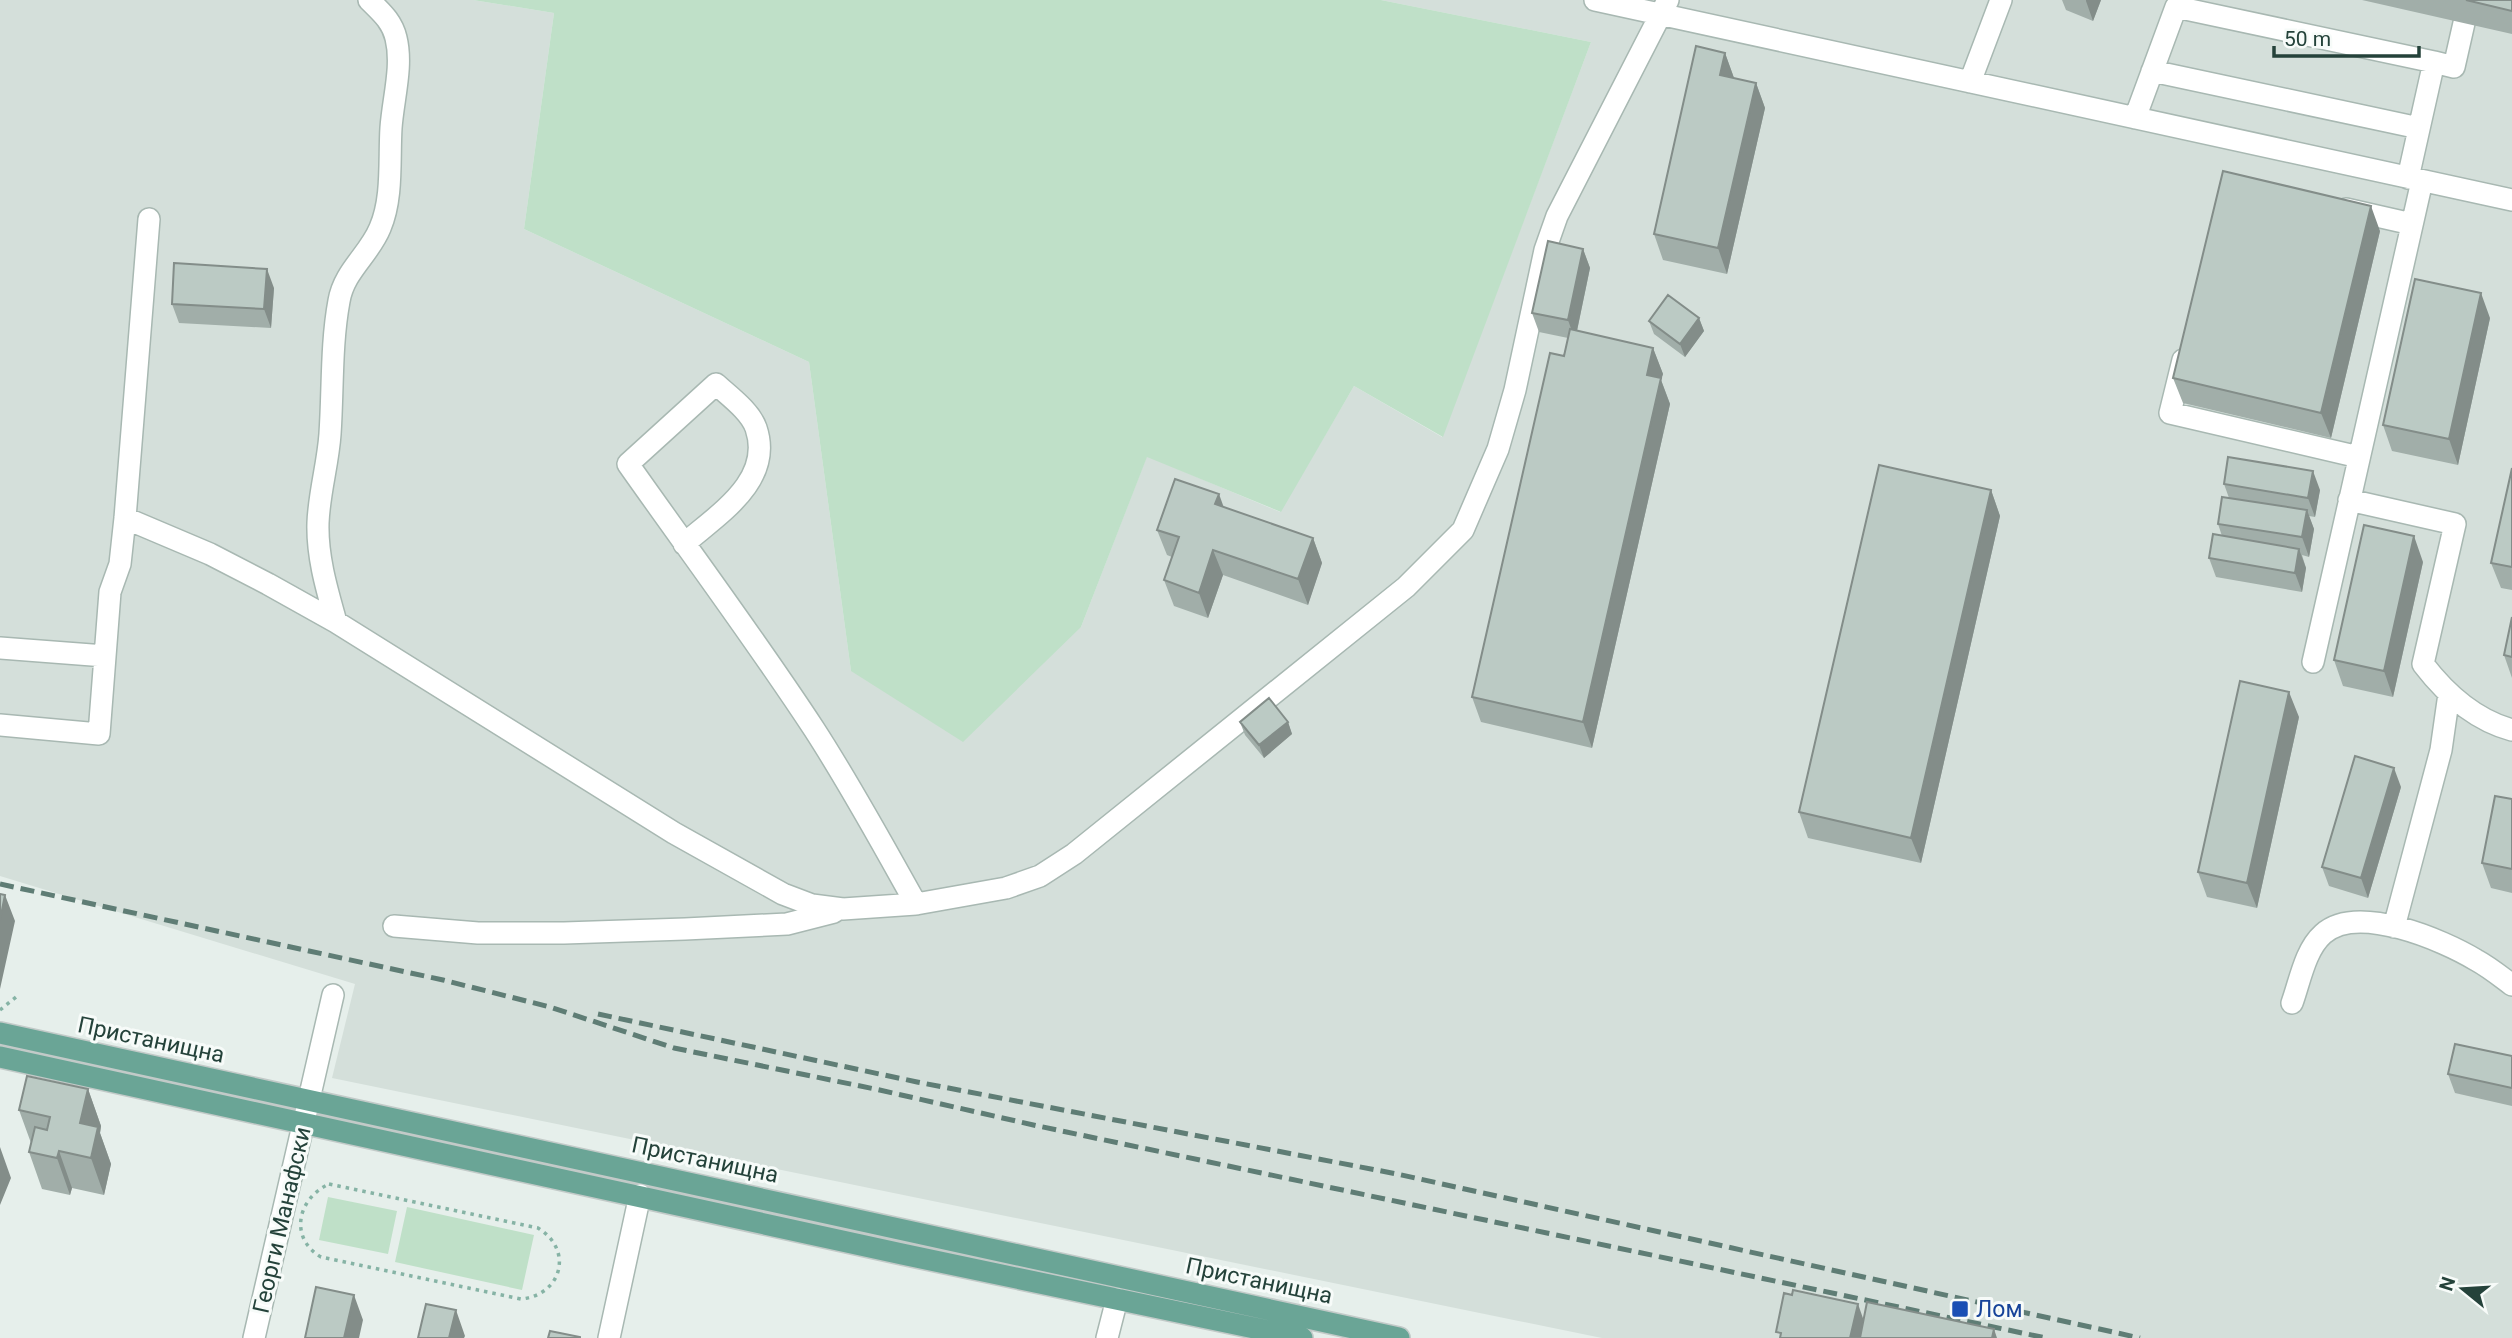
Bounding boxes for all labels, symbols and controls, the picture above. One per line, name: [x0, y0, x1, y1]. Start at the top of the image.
scale bar: [2274, 14, 2419, 58]
text: 50 m: [2284, 27, 2331, 51]
street label: Пристанищна: [75, 1011, 227, 1069]
street label: Георги Манафски: [247, 1124, 317, 1316]
street label: Пристанищна: [629, 1131, 781, 1189]
street label: Пристанищна: [1183, 1252, 1335, 1310]
north arrow: [2428, 1254, 2498, 1324]
text: N: [2434, 1274, 2460, 1294]
place label: Лом: [1976, 1296, 2022, 1323]
marker: Лом: [1950, 1299, 1970, 1319]

